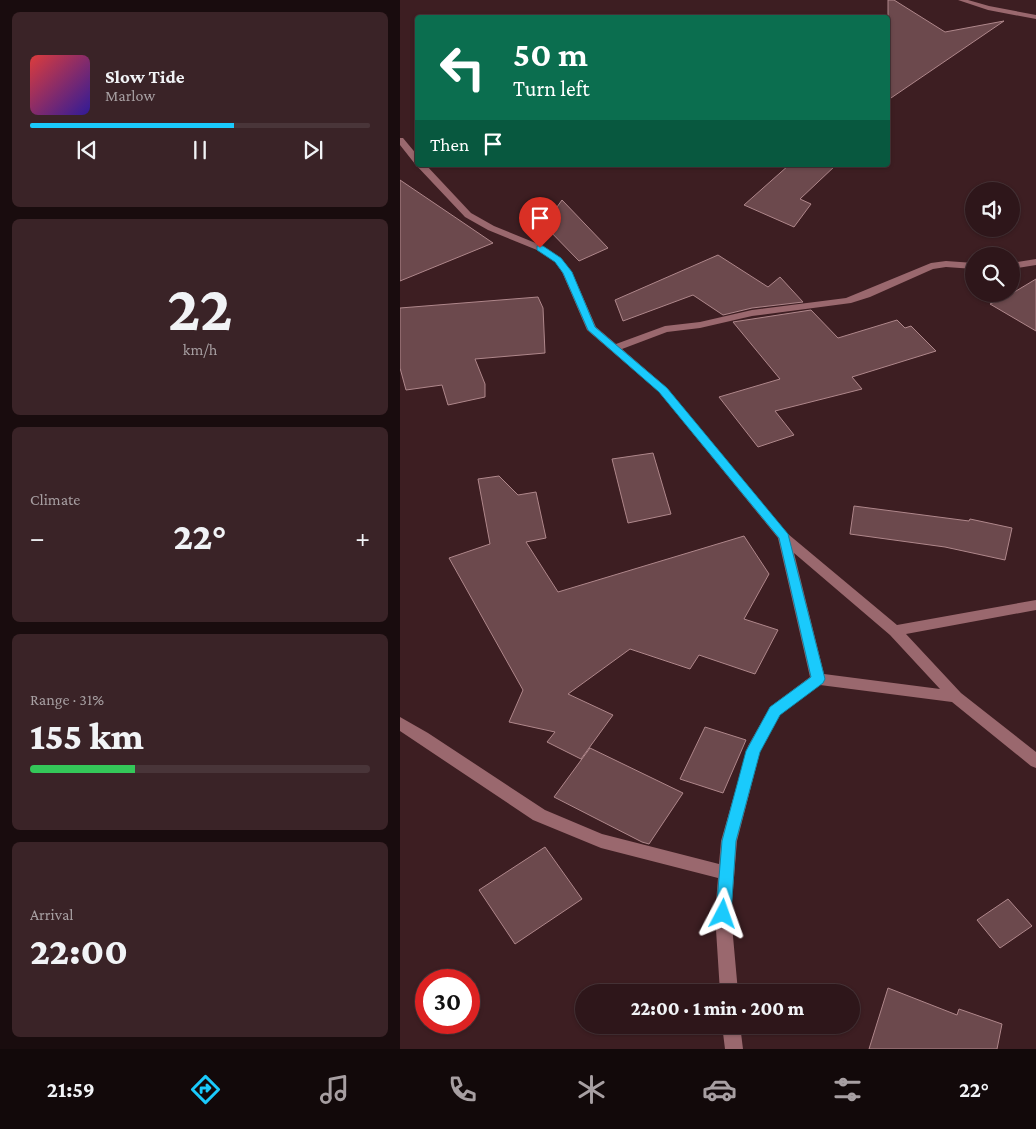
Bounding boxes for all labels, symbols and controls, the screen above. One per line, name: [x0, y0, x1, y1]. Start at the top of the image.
icon: left: [430, 35, 495, 100]
text: 50 m: [513, 35, 588, 74]
text: Slow Tide: [105, 66, 185, 87]
text: Turn left: [513, 76, 590, 101]
text: Marlow: [105, 87, 155, 104]
icon: arrive: [479, 130, 507, 158]
text: Then: [430, 134, 469, 155]
icon: previous: [73, 136, 101, 164]
icon: pause: [186, 136, 214, 164]
icon: next: [299, 136, 327, 164]
map controls: [965, 182, 1020, 302]
button: sound: [965, 182, 1020, 237]
pin: [519, 197, 561, 248]
icon: arrive: [526, 204, 554, 232]
button: search: [965, 247, 1020, 302]
text: 22: [167, 272, 233, 344]
text: km/h: [183, 341, 217, 358]
text: Climate: [30, 491, 80, 508]
text: 22°: [173, 515, 227, 557]
text: −: [30, 522, 45, 553]
text: +: [355, 522, 370, 553]
text: Range · 31%: [30, 691, 104, 708]
text: 155 km: [30, 715, 144, 757]
position arrow: [696, 887, 748, 939]
text: Arrival: [30, 906, 74, 923]
text: 22:00: [30, 930, 128, 972]
speed limit sign: 30: [415, 969, 480, 1034]
text: 22:00 · 1 min · 200 m: [631, 998, 804, 1019]
icon: directions: [188, 1072, 223, 1107]
icon: music: [317, 1072, 352, 1107]
icon: phone: [445, 1072, 480, 1107]
icon: climate: [574, 1072, 609, 1107]
icon: car: [702, 1072, 737, 1107]
icon: filters: [830, 1072, 865, 1107]
text: 21:59: [47, 1077, 95, 1102]
text: 22°: [959, 1077, 989, 1102]

